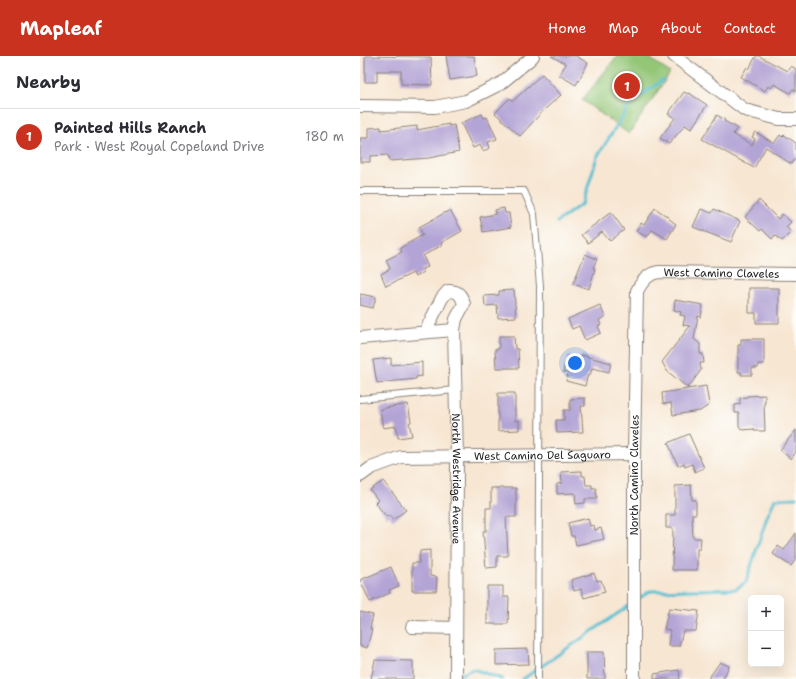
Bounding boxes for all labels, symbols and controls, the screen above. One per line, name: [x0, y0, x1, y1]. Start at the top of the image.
text: Mapleaf: [20, 16, 102, 41]
text: Home: [548, 19, 587, 37]
text: Map: [609, 19, 639, 37]
text: About: [661, 19, 702, 37]
text: Contact: [724, 19, 776, 37]
text: Nearby: [16, 71, 81, 93]
pin: 1: [614, 71, 640, 101]
text: Painted Hills Ranch: [54, 118, 206, 138]
text: 1: [26, 128, 32, 145]
text: 180 m: [305, 128, 344, 145]
text: Park · West Royal Copeland Drive: [54, 138, 265, 155]
street label: West Camino Claveles: [663, 265, 780, 281]
your location: [565, 353, 585, 373]
street label: North Westridge Avenue: [448, 413, 465, 544]
street label: North Camino Claveles: [627, 414, 642, 536]
street label: West Camino Del Saguaro: [474, 447, 611, 464]
map controls: [748, 595, 784, 667]
button: +: [748, 595, 784, 631]
button: −: [748, 631, 784, 667]

